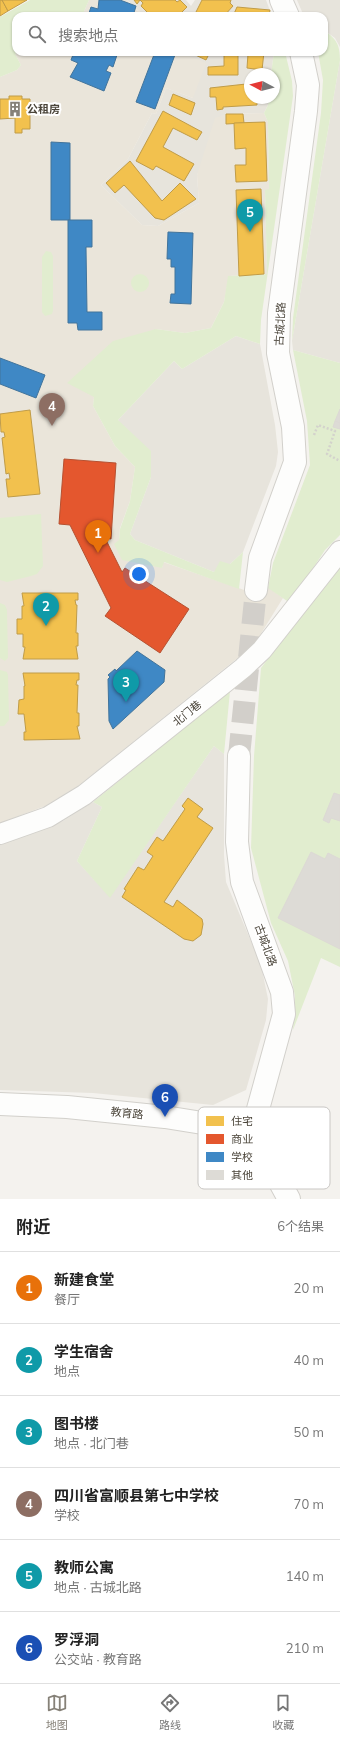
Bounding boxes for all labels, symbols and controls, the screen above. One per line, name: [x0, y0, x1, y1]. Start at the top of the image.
search box: [12, 12, 328, 56]
icon: search: [26, 23, 48, 45]
text: 搜索地点: [58, 26, 118, 45]
north arrow: [244, 68, 280, 104]
building icon: 公租房: [6, 100, 24, 118]
place label: 公租房: [27, 102, 60, 116]
pin: 5: [237, 199, 263, 232]
street label: 古城北路: [272, 302, 288, 346]
pin: 4: [39, 393, 65, 426]
pin: 1: [85, 520, 111, 553]
your location: [129, 564, 149, 584]
pin: 2: [33, 593, 59, 626]
pin: 3: [113, 669, 139, 702]
street label: 北门巷: [170, 697, 204, 729]
street label: 古城北路: [252, 922, 280, 968]
pin: 6: [152, 1084, 178, 1117]
street label: 教育路: [110, 1104, 144, 1122]
legend: [198, 1107, 330, 1189]
text: 住宅: [231, 1114, 253, 1128]
text: 商业: [231, 1132, 253, 1146]
text: 学校: [231, 1150, 253, 1164]
text: 其他: [231, 1168, 253, 1182]
text: 附近: [16, 1216, 50, 1237]
text: 6个结果: [277, 1218, 324, 1234]
text: 新建食堂: [54, 1270, 114, 1289]
text: 1: [25, 1280, 33, 1296]
text: 20 m: [294, 1280, 324, 1296]
text: 餐厅: [54, 1291, 80, 1307]
text: 学生宿舍: [54, 1342, 114, 1361]
text: 2: [25, 1352, 33, 1368]
text: 40 m: [294, 1352, 324, 1368]
text: 地点: [54, 1363, 80, 1379]
text: 图书楼: [54, 1414, 99, 1433]
text: 3: [25, 1424, 33, 1440]
text: 50 m: [294, 1424, 324, 1440]
text: 地点 · 北门巷: [54, 1435, 129, 1451]
text: 四川省富顺县第七中学校: [54, 1486, 219, 1505]
text: 4: [25, 1496, 33, 1512]
text: 70 m: [294, 1496, 324, 1512]
text: 学校: [54, 1507, 80, 1523]
text: 教师公寓: [54, 1558, 114, 1577]
text: 5: [25, 1568, 33, 1584]
text: 140 m: [286, 1568, 324, 1584]
text: 地点 · 古城北路: [54, 1579, 142, 1595]
text: 罗浮洞: [54, 1630, 99, 1649]
text: 6: [25, 1640, 33, 1656]
text: 210 m: [286, 1640, 324, 1656]
text: 公交站 · 教育路: [54, 1651, 142, 1667]
tab: 地图: [46, 1692, 68, 1732]
tab: 路线: [159, 1692, 181, 1732]
tab: 收藏: [272, 1692, 294, 1732]

